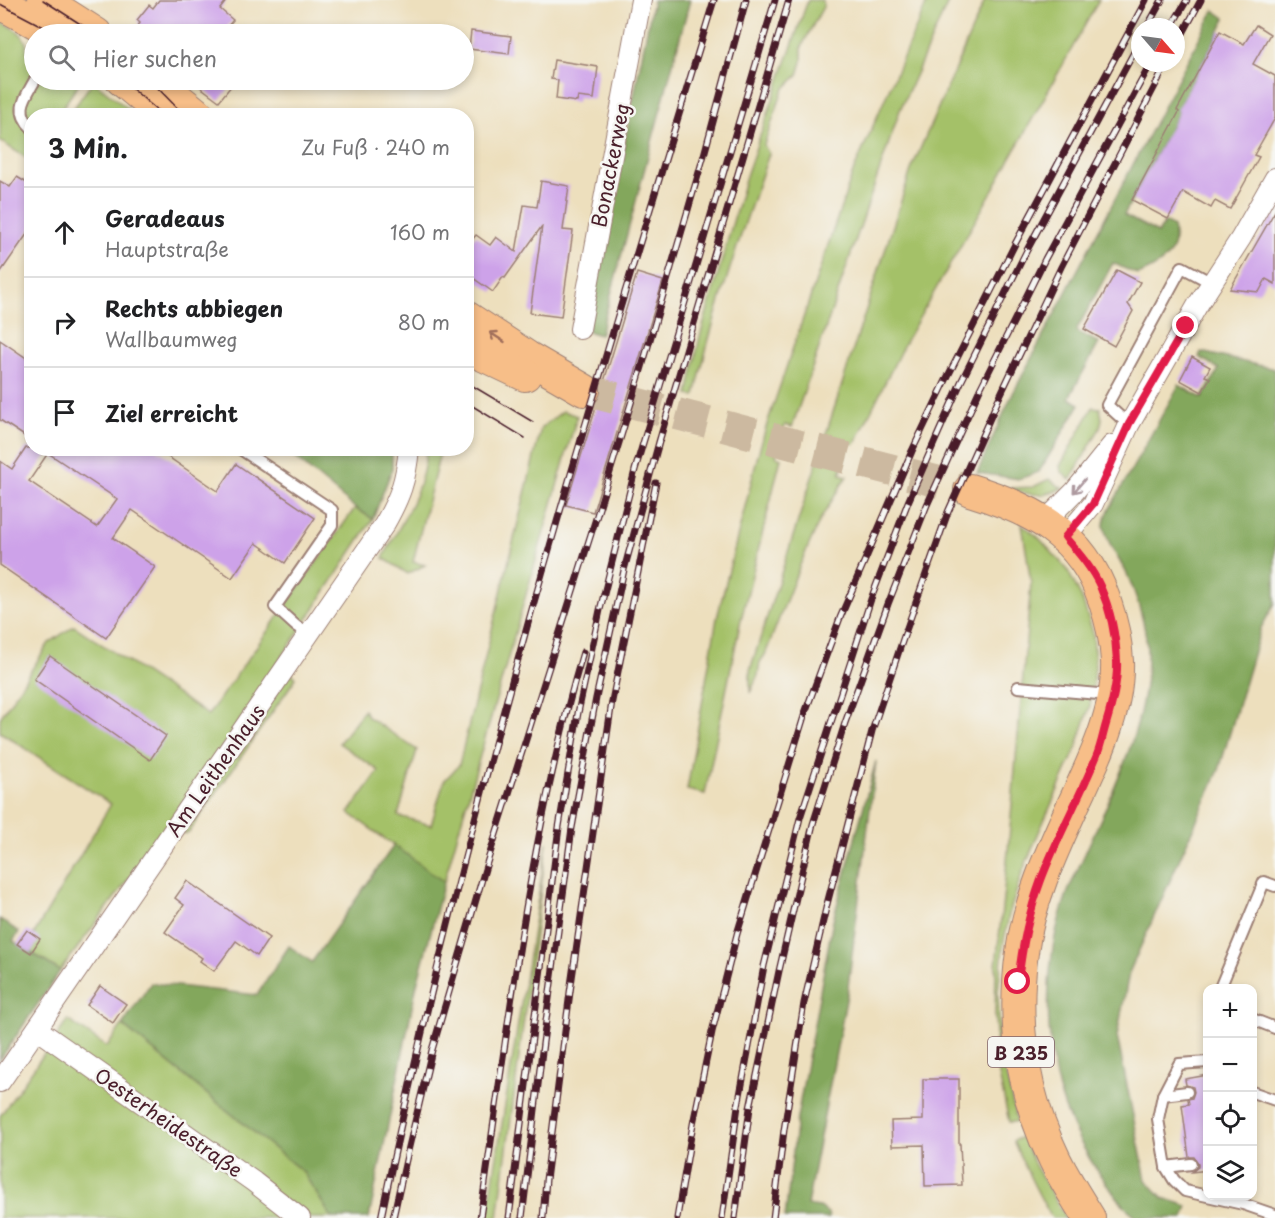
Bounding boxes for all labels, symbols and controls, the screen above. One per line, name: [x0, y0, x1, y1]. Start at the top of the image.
north arrow: [1131, 18, 1185, 72]
search box: [24, 24, 474, 90]
icon: search: [45, 41, 78, 74]
text: Hier suchen: [93, 41, 217, 74]
street label: Bonackerweg: [583, 100, 637, 230]
text: 3 Min.: [48, 128, 128, 167]
text: Zu Fuß · 240 m: [301, 132, 450, 162]
text: Geradeaus: [105, 201, 225, 234]
icon: ahead: [48, 216, 81, 249]
text: 160 m: [390, 217, 450, 247]
text: Hauptstraße: [105, 234, 229, 264]
text: Rechts abbiegen: [105, 291, 283, 324]
icon: right: [48, 306, 81, 339]
text: 80 m: [398, 307, 450, 337]
route end: [1172, 312, 1198, 338]
text: Wallbaumweg: [105, 324, 238, 354]
one-way arrow: [489, 331, 505, 343]
icon: arrive: [48, 396, 81, 429]
text: Ziel erreicht: [105, 396, 238, 429]
one-way arrow: [1072, 478, 1085, 494]
street label: Am Leithenhaus: [158, 698, 272, 842]
route start: [1004, 968, 1030, 994]
map controls: [1203, 984, 1257, 1200]
button: +: [1203, 984, 1257, 1038]
road number: B 235: [988, 1037, 1054, 1067]
button: −: [1203, 1038, 1257, 1092]
street label: Oesterheidestraße: [89, 1060, 249, 1184]
button: locate: [1203, 1092, 1257, 1146]
button: layers: [1203, 1146, 1257, 1200]

